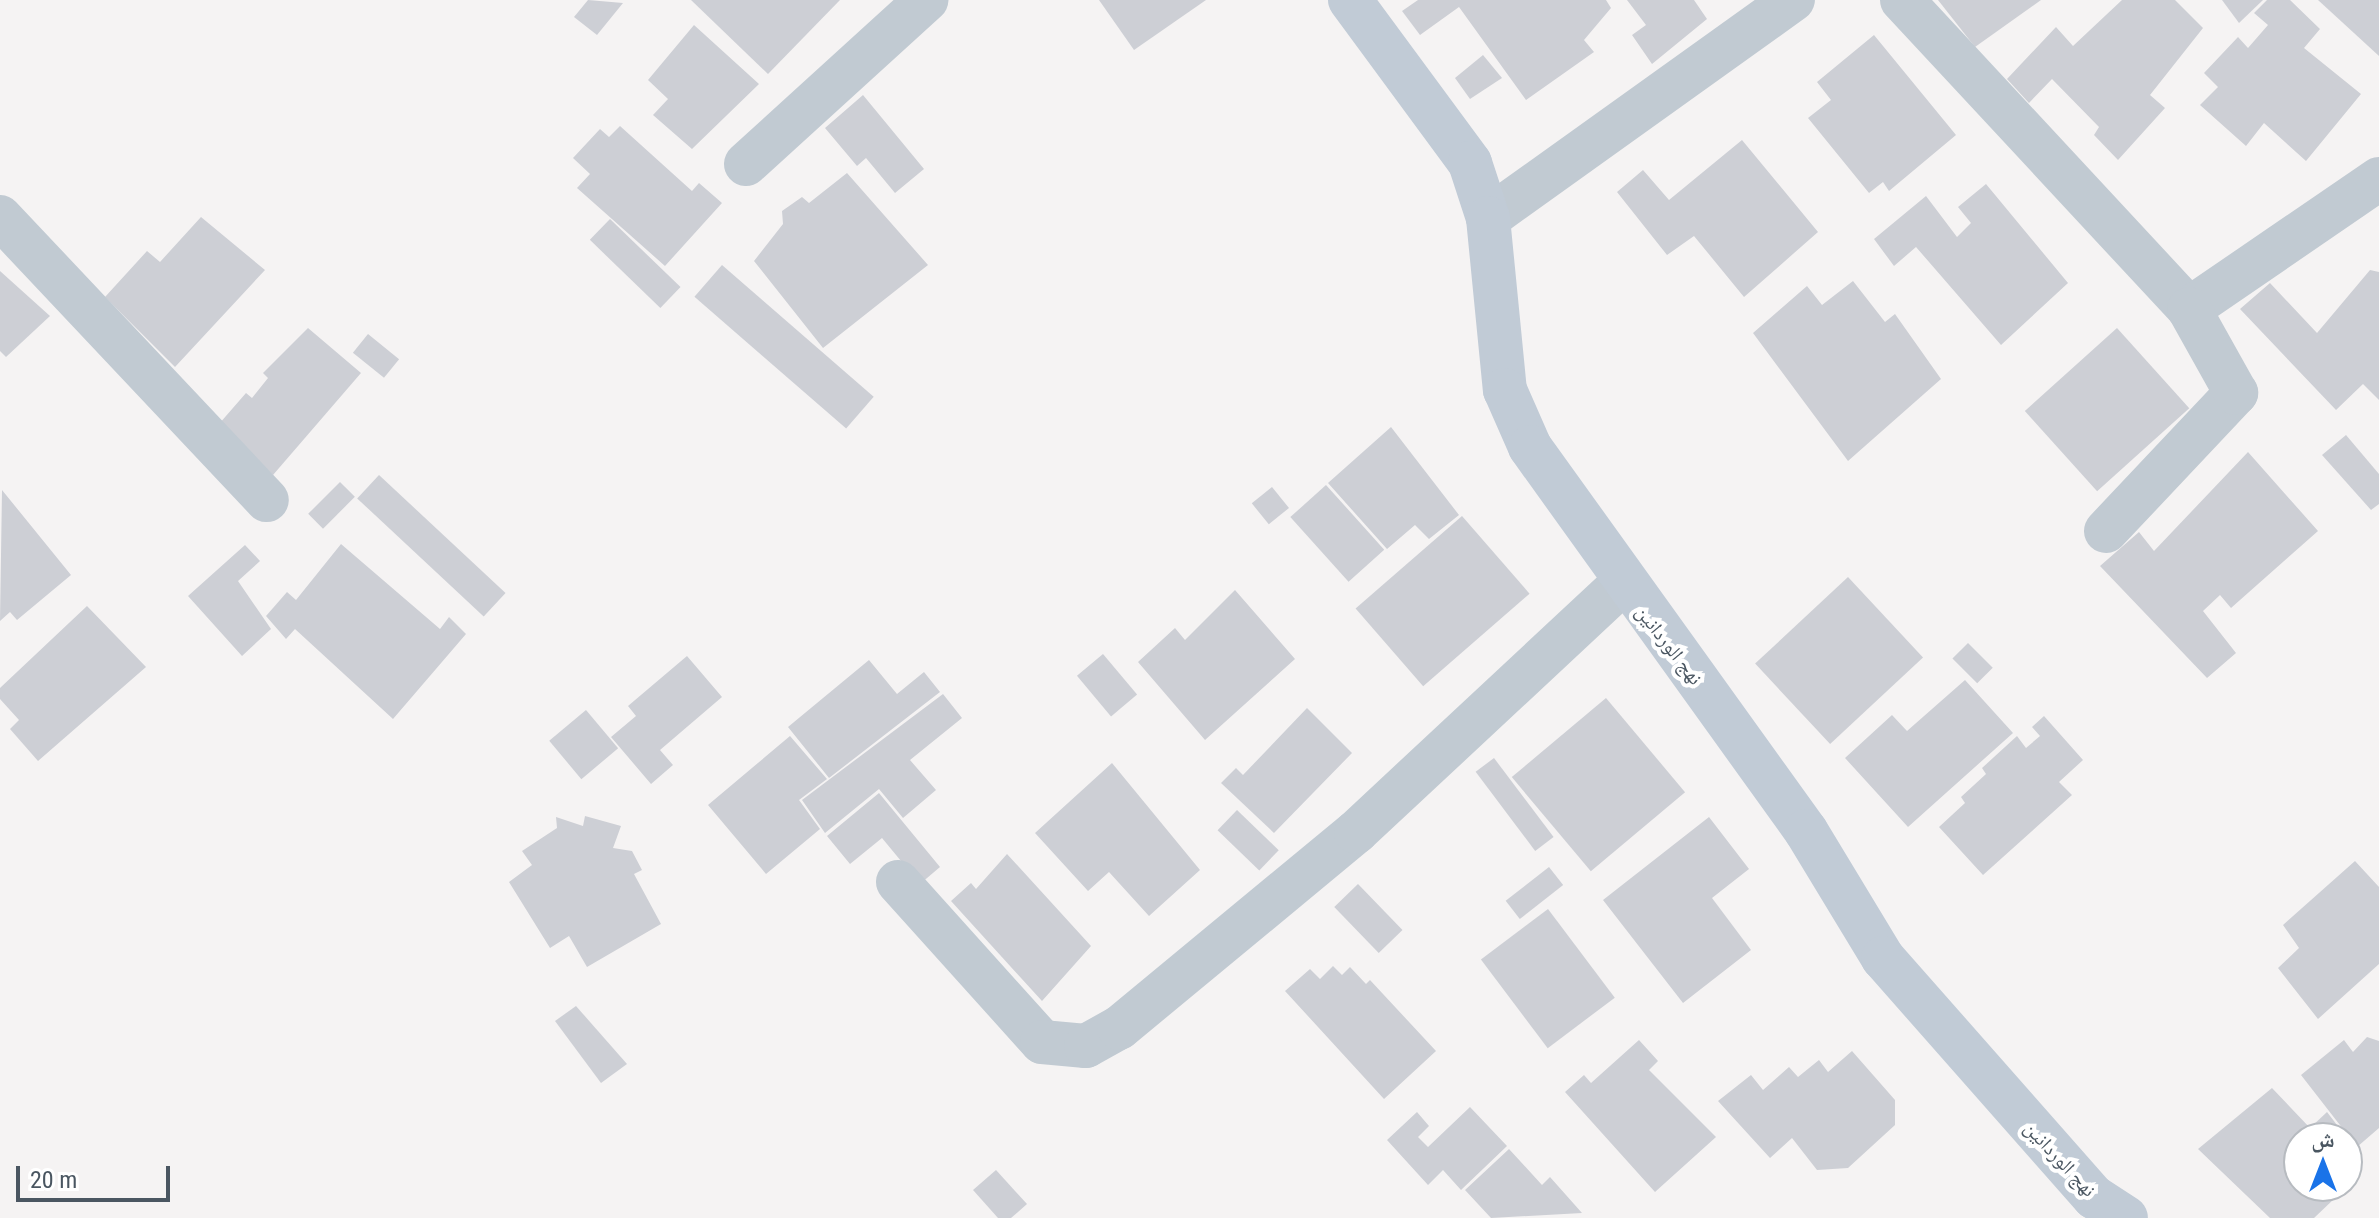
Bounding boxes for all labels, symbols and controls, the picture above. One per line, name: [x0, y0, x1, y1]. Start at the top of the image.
street label: نهج الوردانين: [1630, 600, 1708, 690]
street label: نهج الوردانين: [2019, 1116, 2101, 1202]
north arrow: [2283, 1122, 2363, 1202]
text: ش: [2311, 1127, 2335, 1152]
scale bar: [20, 1150, 174, 1200]
text: 20 m: [30, 1166, 77, 1194]

